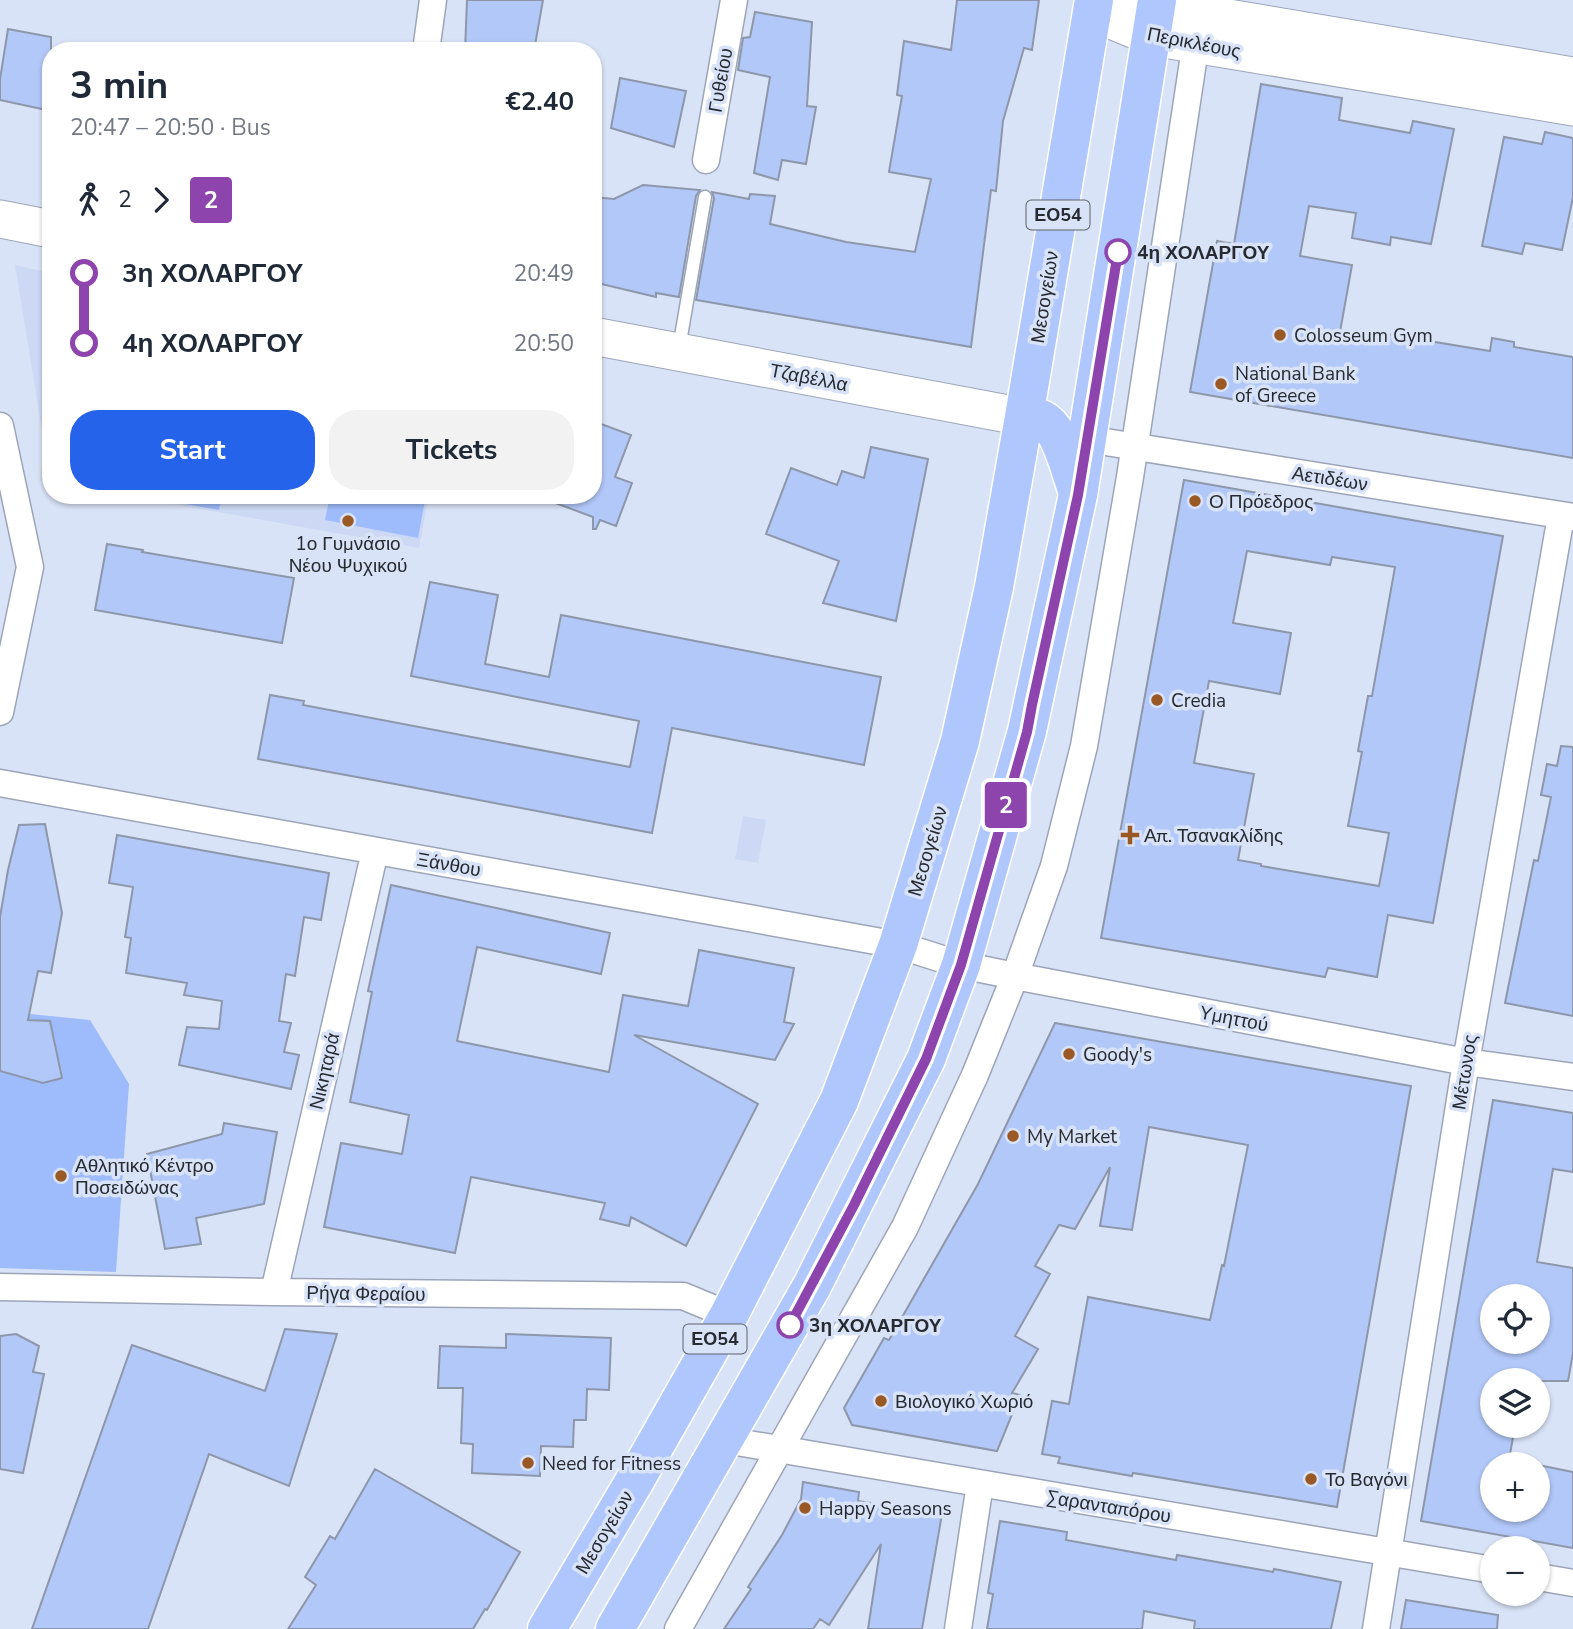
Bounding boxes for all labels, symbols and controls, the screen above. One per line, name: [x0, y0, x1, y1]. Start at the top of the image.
street label: Περικλέους: [1145, 21, 1243, 65]
street label: Γυθείου: [703, 46, 739, 114]
text: 3 min: [70, 60, 168, 111]
text: €2.40: [505, 84, 574, 119]
text: 20:47 – 20:50 · Bus: [70, 112, 271, 143]
icon: walk: [70, 181, 108, 219]
icon: forward: [142, 181, 180, 219]
text: 2: [118, 184, 132, 215]
text: 2: [204, 184, 218, 216]
road number: ΕΟ54: [1026, 200, 1090, 230]
marker: 4η ΧΟΛΑΡΓΟΥ: [1105, 239, 1131, 265]
place label: 4η ΧΟΛΑΡΓΟΥ: [1137, 240, 1270, 266]
street label: Μεσογείων: [1025, 249, 1065, 345]
text: 3η ΧΟΛΑΡΓΟΥ: [122, 256, 303, 291]
text: 20:49: [514, 258, 574, 289]
place label: Colosseum Gym: [1294, 323, 1433, 349]
text: 4η ΧΟΛΑΡΓΟΥ: [122, 326, 303, 361]
marker: Colosseum Gym: [1272, 327, 1288, 343]
text: 20:50: [514, 328, 574, 359]
street label: Τζαβέλλα: [768, 358, 850, 398]
place label: National Bank of Greece: [1235, 361, 1356, 409]
marker: National Bank of Greece: [1213, 376, 1229, 392]
button: Start: [70, 410, 315, 490]
button: Tickets: [329, 410, 574, 490]
street label: Αετιδέων: [1290, 460, 1370, 498]
place label: Ο Πρόεδρος: [1209, 489, 1313, 515]
marker: Ο Πρόεδρος: [1187, 493, 1203, 509]
marker: 1ο Γυμνάσιο Νέου Ψυχικού: [340, 513, 356, 529]
place label: 1ο Γυμνάσιο Νέου Ψυχικού: [289, 531, 407, 579]
place label: Credia: [1171, 688, 1226, 714]
marker: Credia: [1149, 692, 1165, 708]
line badge: 2: [983, 782, 1029, 828]
text: 2: [999, 789, 1013, 821]
street label: Μεσογείων: [902, 803, 954, 900]
place label: Απ. Τσανακλίδης: [1144, 823, 1283, 849]
marker: Απ. Τσανακλίδης: [1122, 827, 1138, 843]
street label: Ξάνθου: [415, 847, 483, 883]
street label: Υμηττού: [1197, 1000, 1270, 1038]
street label: Νικηταρά: [304, 1030, 346, 1112]
street label: Μέτωνος: [1446, 1033, 1484, 1112]
place label: Goody's: [1083, 1042, 1152, 1068]
marker: Goody's: [1061, 1046, 1077, 1062]
place label: My Market: [1027, 1124, 1117, 1150]
marker: My Market: [1005, 1128, 1021, 1144]
place label: Αθλητικό Κέντρο Ποσειδώνας: [75, 1153, 214, 1201]
marker: Αθλητικό Κέντρο Ποσειδώνας: [53, 1168, 69, 1184]
street label: Ρήγα Φεραίου: [306, 1280, 426, 1308]
map controls: [1480, 1284, 1550, 1606]
button: locate: [1480, 1284, 1550, 1354]
marker: 3η ΧΟΛΑΡΓΟΥ: [777, 1312, 803, 1338]
place label: 3η ΧΟΛΑΡΓΟΥ: [809, 1313, 942, 1339]
road number: ΕΟ54: [684, 1324, 746, 1354]
button: layers: [1480, 1368, 1550, 1438]
place label: Βιολογικό Χωριό: [895, 1389, 1033, 1415]
marker: Βιολογικό Χωριό: [873, 1393, 889, 1409]
place label: Need for Fitness: [542, 1451, 681, 1477]
button: +: [1480, 1452, 1550, 1522]
marker: Need for Fitness: [520, 1455, 536, 1471]
place label: Το Βαγόνι: [1325, 1467, 1407, 1493]
marker: Το Βαγόνι: [1303, 1471, 1319, 1487]
street label: Σαρανταπόρου: [1045, 1484, 1173, 1530]
street label: Μεσογείων: [570, 1486, 640, 1579]
place label: Happy Seasons: [819, 1496, 952, 1522]
marker: Happy Seasons: [797, 1500, 813, 1516]
button: −: [1480, 1536, 1550, 1606]

